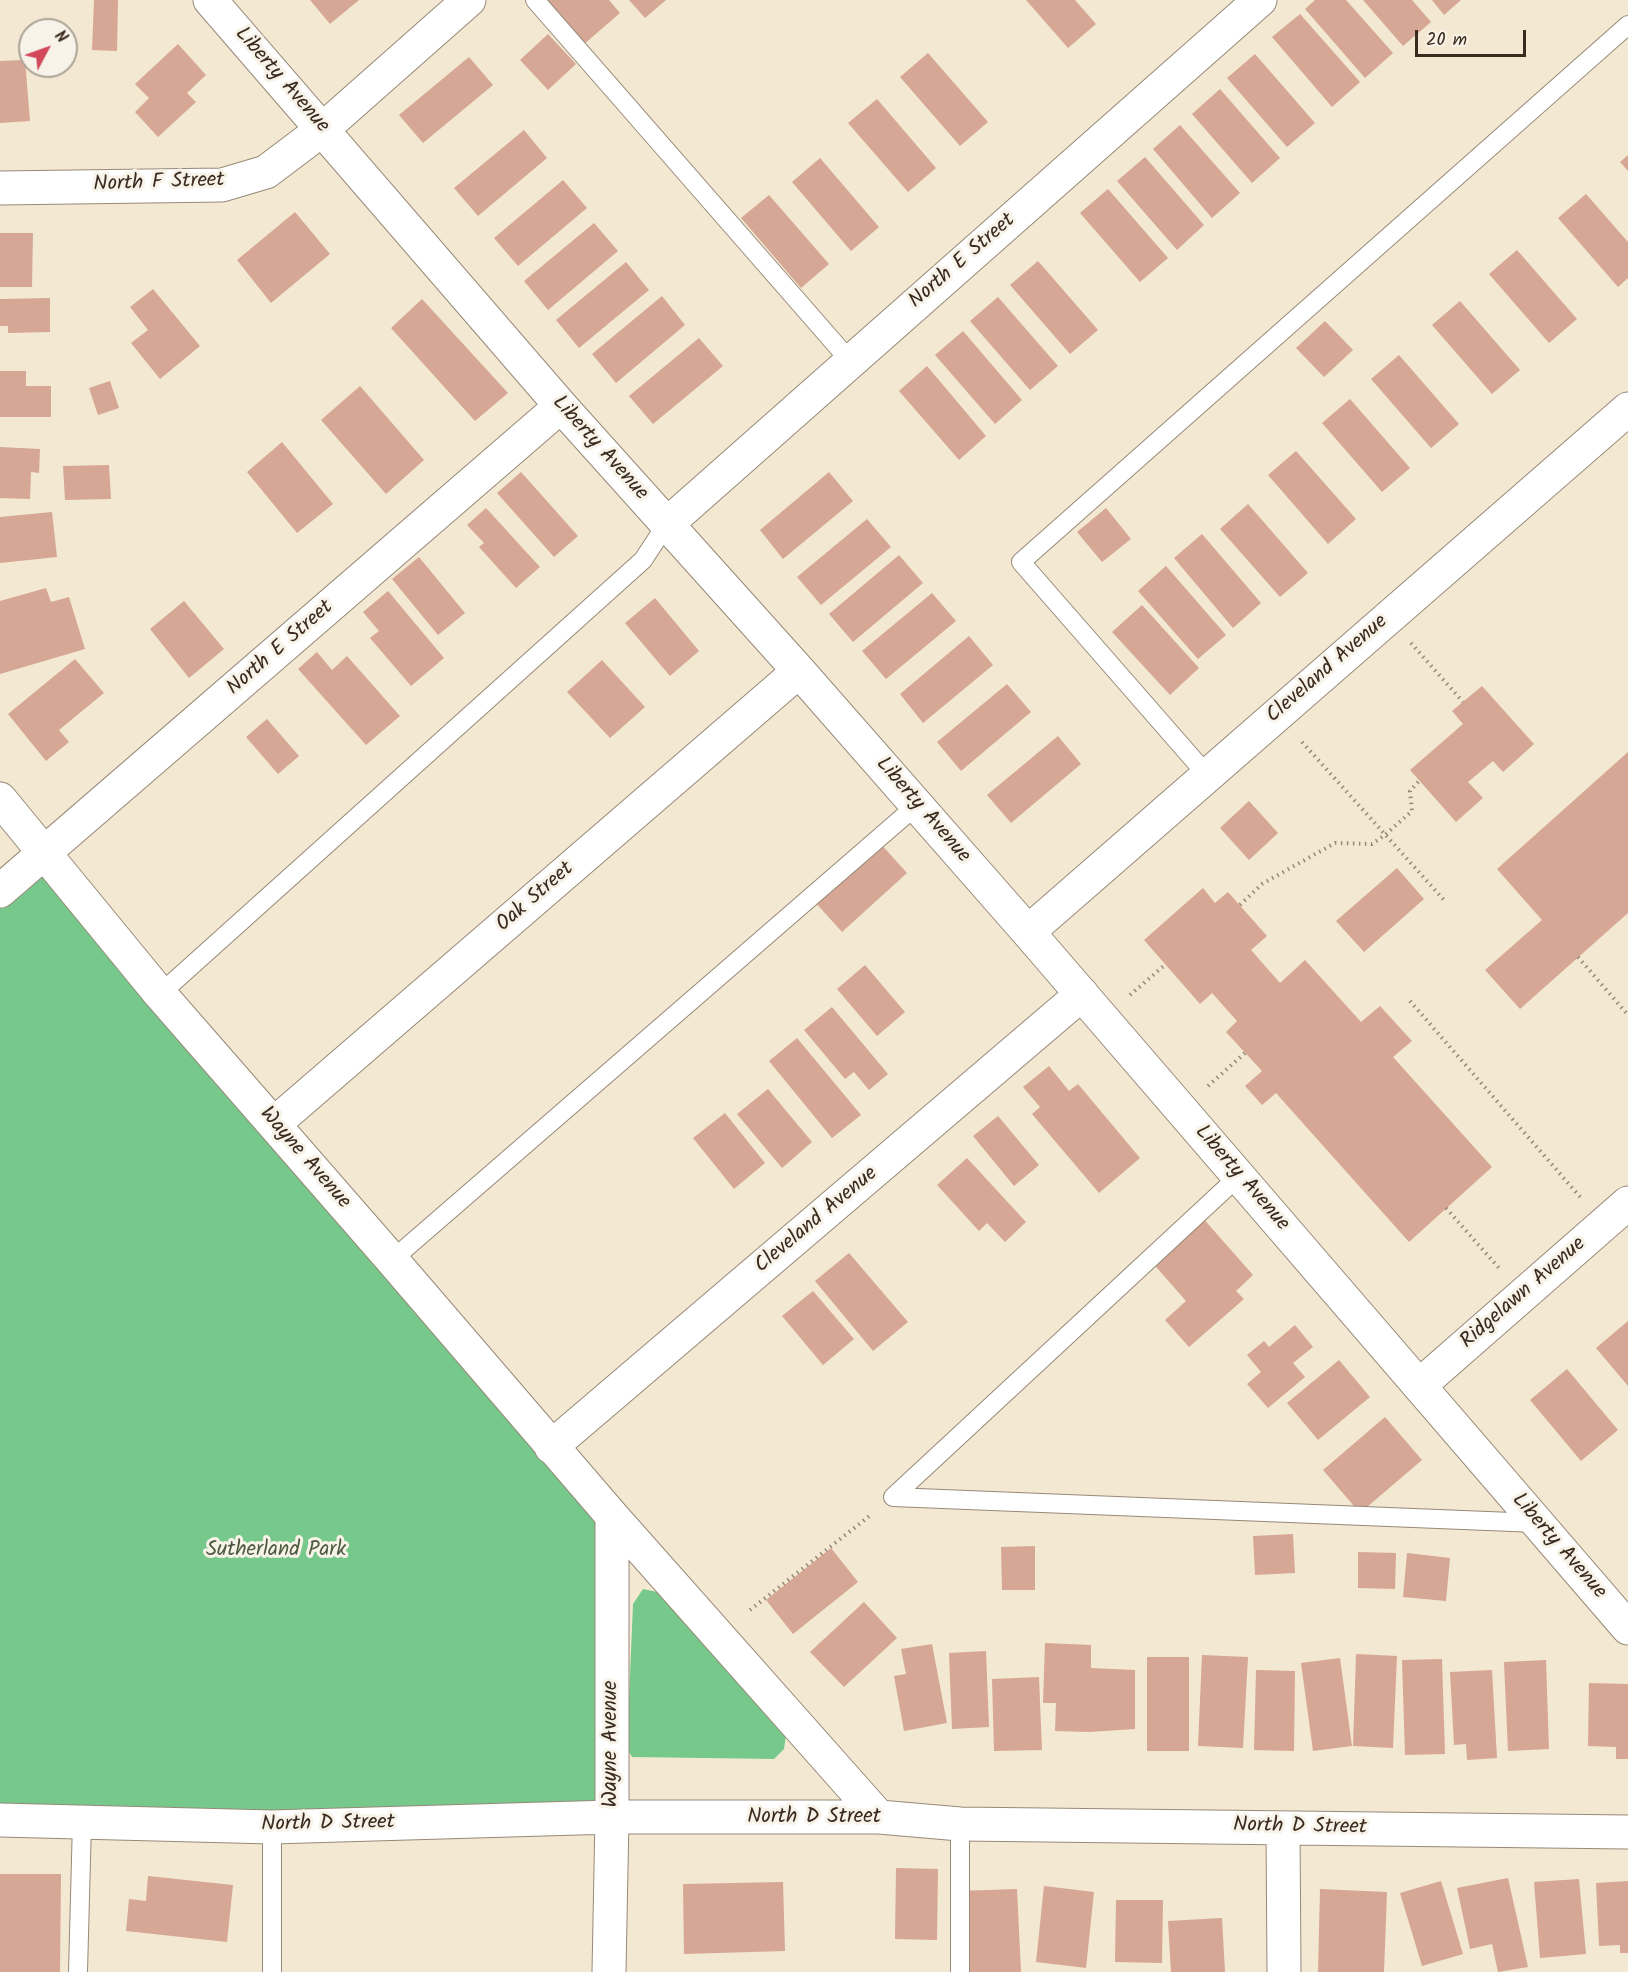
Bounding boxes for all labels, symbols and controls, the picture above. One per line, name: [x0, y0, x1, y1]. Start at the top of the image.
north arrow: [18, 18, 78, 78]
scale bar: [1418, 18, 1529, 56]
street label: Liberty Avenue: [228, 23, 334, 139]
text: N: [48, 25, 73, 49]
text: 20 m: [1426, 26, 1467, 55]
street label: North F Street: [93, 169, 225, 199]
street label: North E Street: [905, 209, 1021, 315]
street label: Liberty Avenue: [545, 391, 653, 507]
street label: North E Street: [223, 596, 339, 702]
street label: Cleveland Avenue: [1262, 610, 1394, 730]
street label: Liberty Avenue: [869, 753, 975, 869]
street label: Oak Street: [492, 858, 580, 938]
street label: Wayne Avenue: [253, 1103, 355, 1215]
street label: Liberty Avenue: [1188, 1121, 1294, 1237]
street label: Cleveland Avenue: [751, 1162, 883, 1280]
street label: Ridgelawn Avenue: [1456, 1233, 1592, 1355]
street label: Liberty Avenue: [1505, 1489, 1611, 1605]
park label: Sutherland Park: [206, 1538, 346, 1564]
street label: Wayne Avenue: [599, 1680, 625, 1808]
street label: North D Street: [747, 1805, 881, 1831]
street label: North D Street: [261, 1811, 395, 1839]
street label: North D Street: [1233, 1814, 1367, 1842]

